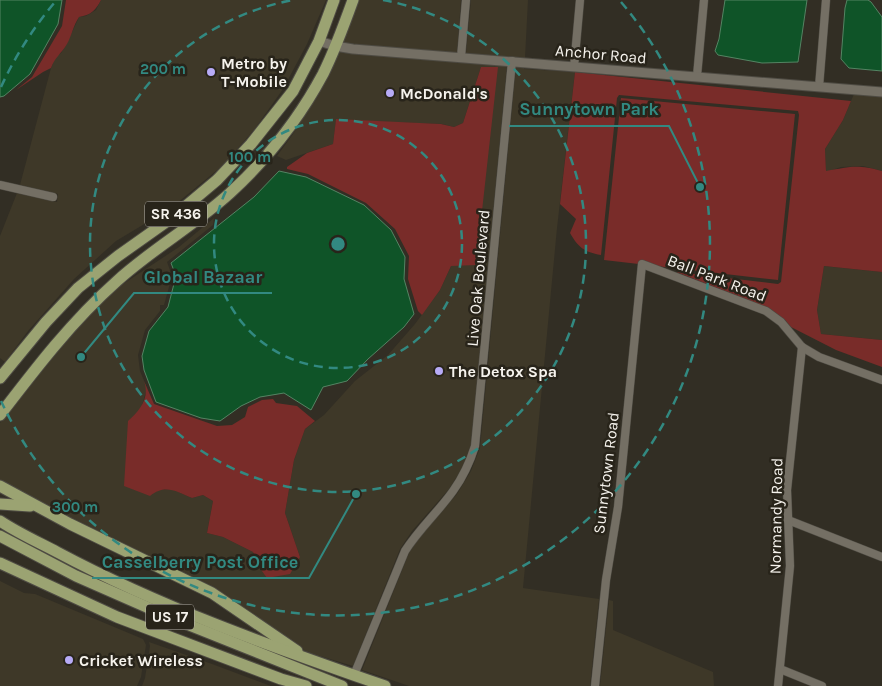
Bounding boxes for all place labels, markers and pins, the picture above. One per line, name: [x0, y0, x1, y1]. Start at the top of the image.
place label: Metro by T-Mobile: [221, 54, 287, 91]
marker: Metro by T-Mobile: [205, 66, 217, 78]
place label: McDonald's: [400, 84, 488, 103]
marker: McDonald's: [384, 87, 396, 99]
callout: Sunnytown Park: [509, 93, 669, 126]
centre of rings: [329, 235, 347, 253]
callout: Global Bazaar: [134, 260, 272, 293]
place label: The Detox Spa: [449, 362, 557, 381]
marker: The Detox Spa: [433, 365, 445, 377]
callout: Casselberry Post Office: [92, 545, 309, 578]
place label: Cricket Wireless: [79, 651, 203, 670]
marker: Cricket Wireless: [63, 654, 75, 666]

